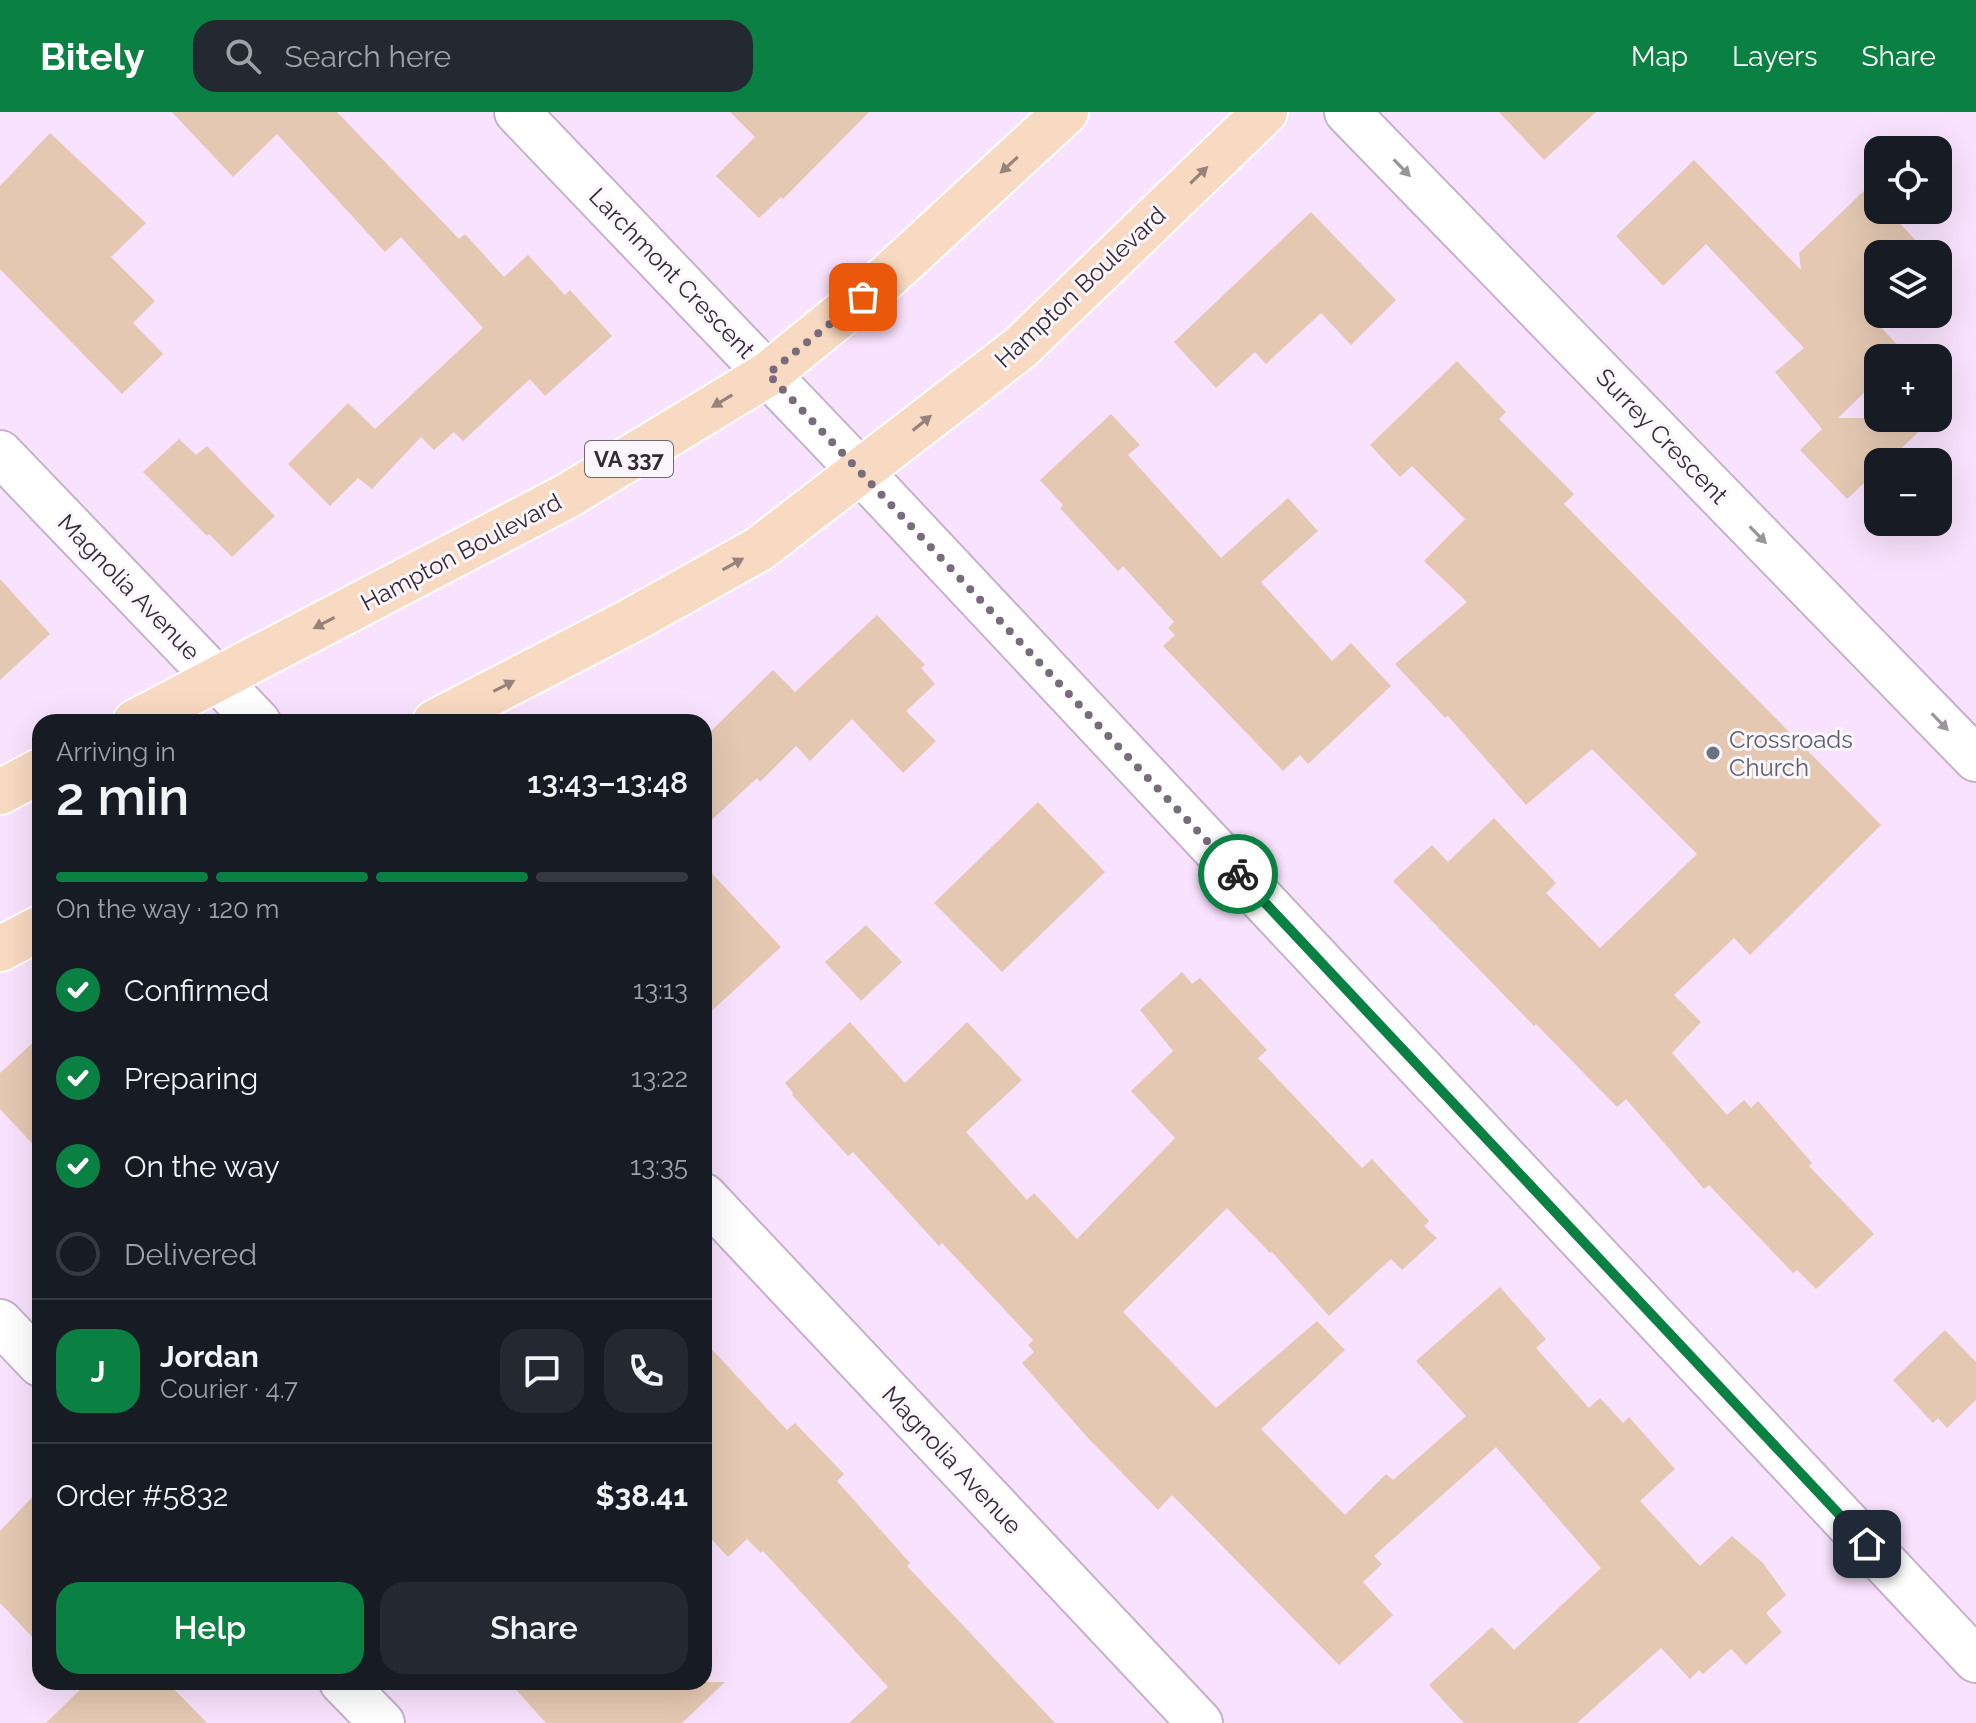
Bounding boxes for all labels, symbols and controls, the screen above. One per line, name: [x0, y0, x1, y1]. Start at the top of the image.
search box: [193, 20, 753, 92]
text: Bitely: [40, 34, 145, 79]
icon: search: [221, 34, 265, 78]
text: Search here: [285, 39, 451, 74]
text: Map: [1631, 40, 1688, 73]
text: Layers: [1732, 40, 1818, 73]
text: Share: [1862, 40, 1936, 73]
map controls: [1864, 136, 1952, 536]
button: locate: [1864, 136, 1952, 224]
one-way arrow: [999, 155, 1018, 173]
one-way arrow: [1392, 158, 1410, 177]
one-way arrow: [1189, 167, 1208, 185]
street label: Larchmont Crescent: [583, 182, 761, 364]
street label: Hampton Boulevard: [989, 200, 1171, 374]
button: layers: [1864, 240, 1952, 328]
pin: [829, 263, 897, 331]
icon: bag: [841, 275, 885, 319]
button: +: [1864, 344, 1952, 432]
street label: Surrey Crescent: [1590, 362, 1734, 510]
one-way arrow: [712, 394, 733, 409]
one-way arrow: [912, 415, 932, 432]
road number: VA 337: [585, 441, 673, 477]
button: −: [1864, 448, 1952, 536]
street label: Hampton Boulevard: [356, 487, 566, 617]
street label: Magnolia Avenue: [52, 508, 206, 666]
one-way arrow: [1749, 525, 1767, 544]
one-way arrow: [722, 557, 745, 570]
one-way arrow: [313, 617, 336, 630]
one-way arrow: [493, 680, 515, 694]
one-way arrow: [1930, 712, 1948, 731]
place label: Crossroads Church: [1729, 725, 1853, 782]
text: Arriving in: [56, 737, 176, 767]
marker: Crossroads Church: [1704, 744, 1722, 762]
text: 13:43–13:48: [527, 765, 688, 800]
text: 2 min: [56, 766, 189, 827]
courier: [1198, 834, 1278, 914]
icon: bike: [1216, 852, 1260, 896]
text: On the way · 120 m: [56, 894, 280, 924]
icon: check: [56, 968, 100, 1012]
text: Confirmed: [124, 973, 269, 1008]
text: 13:13: [633, 975, 688, 1005]
icon: check: [56, 1056, 100, 1100]
text: Preparing: [124, 1061, 258, 1096]
text: 13:22: [631, 1063, 688, 1093]
icon: check: [56, 1144, 100, 1188]
text: On the way: [124, 1149, 280, 1184]
text: 13:35: [630, 1151, 688, 1181]
text: Delivered: [124, 1237, 257, 1272]
button: chat: [500, 1329, 584, 1413]
button: phone: [604, 1329, 688, 1413]
text: Jordan: [160, 1339, 259, 1374]
text: J: [91, 1354, 105, 1389]
text: Courier · 4.7: [160, 1374, 298, 1404]
street label: Magnolia Avenue: [876, 1380, 1028, 1540]
text: Order #5832: [56, 1478, 228, 1513]
text: $38.41: [596, 1478, 688, 1513]
pin: [1833, 1510, 1901, 1578]
icon: home: [1845, 1522, 1889, 1566]
button: Help: [56, 1582, 364, 1674]
button: Share: [380, 1582, 688, 1674]

